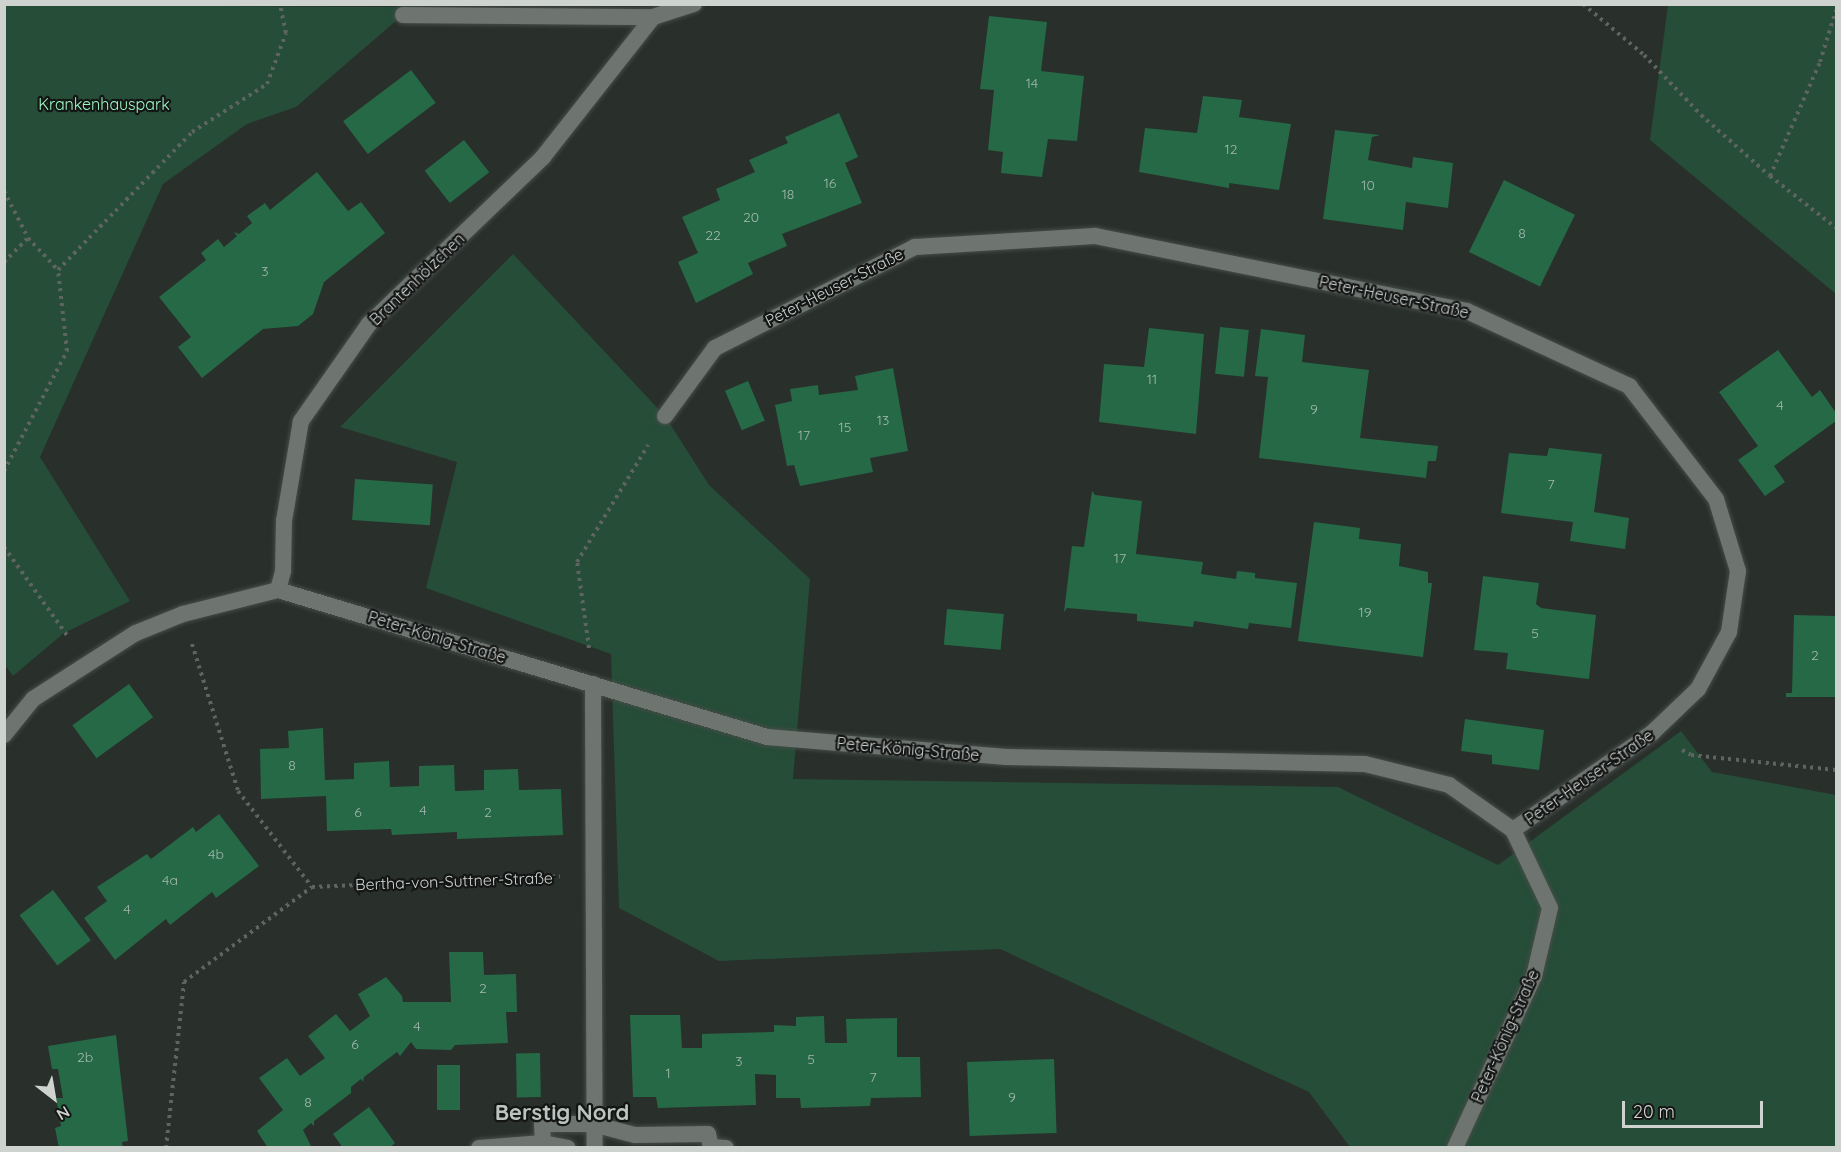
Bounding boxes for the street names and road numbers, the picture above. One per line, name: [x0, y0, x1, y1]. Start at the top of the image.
street label: Brantenhölzchen: [366, 229, 468, 329]
street label: Peter-Heuser-Straße: [762, 244, 906, 330]
street label: Peter-Heuser-Straße: [1317, 272, 1471, 322]
street label: Peter-König-Straße: [366, 607, 508, 667]
street label: Peter-Heuser-Straße: [1521, 725, 1657, 829]
street label: Peter-König-Straße: [836, 733, 980, 765]
street label: Bertha-von-Suttner-Straße: [355, 868, 553, 894]
street label: Peter-König-Straße: [1467, 967, 1543, 1105]

